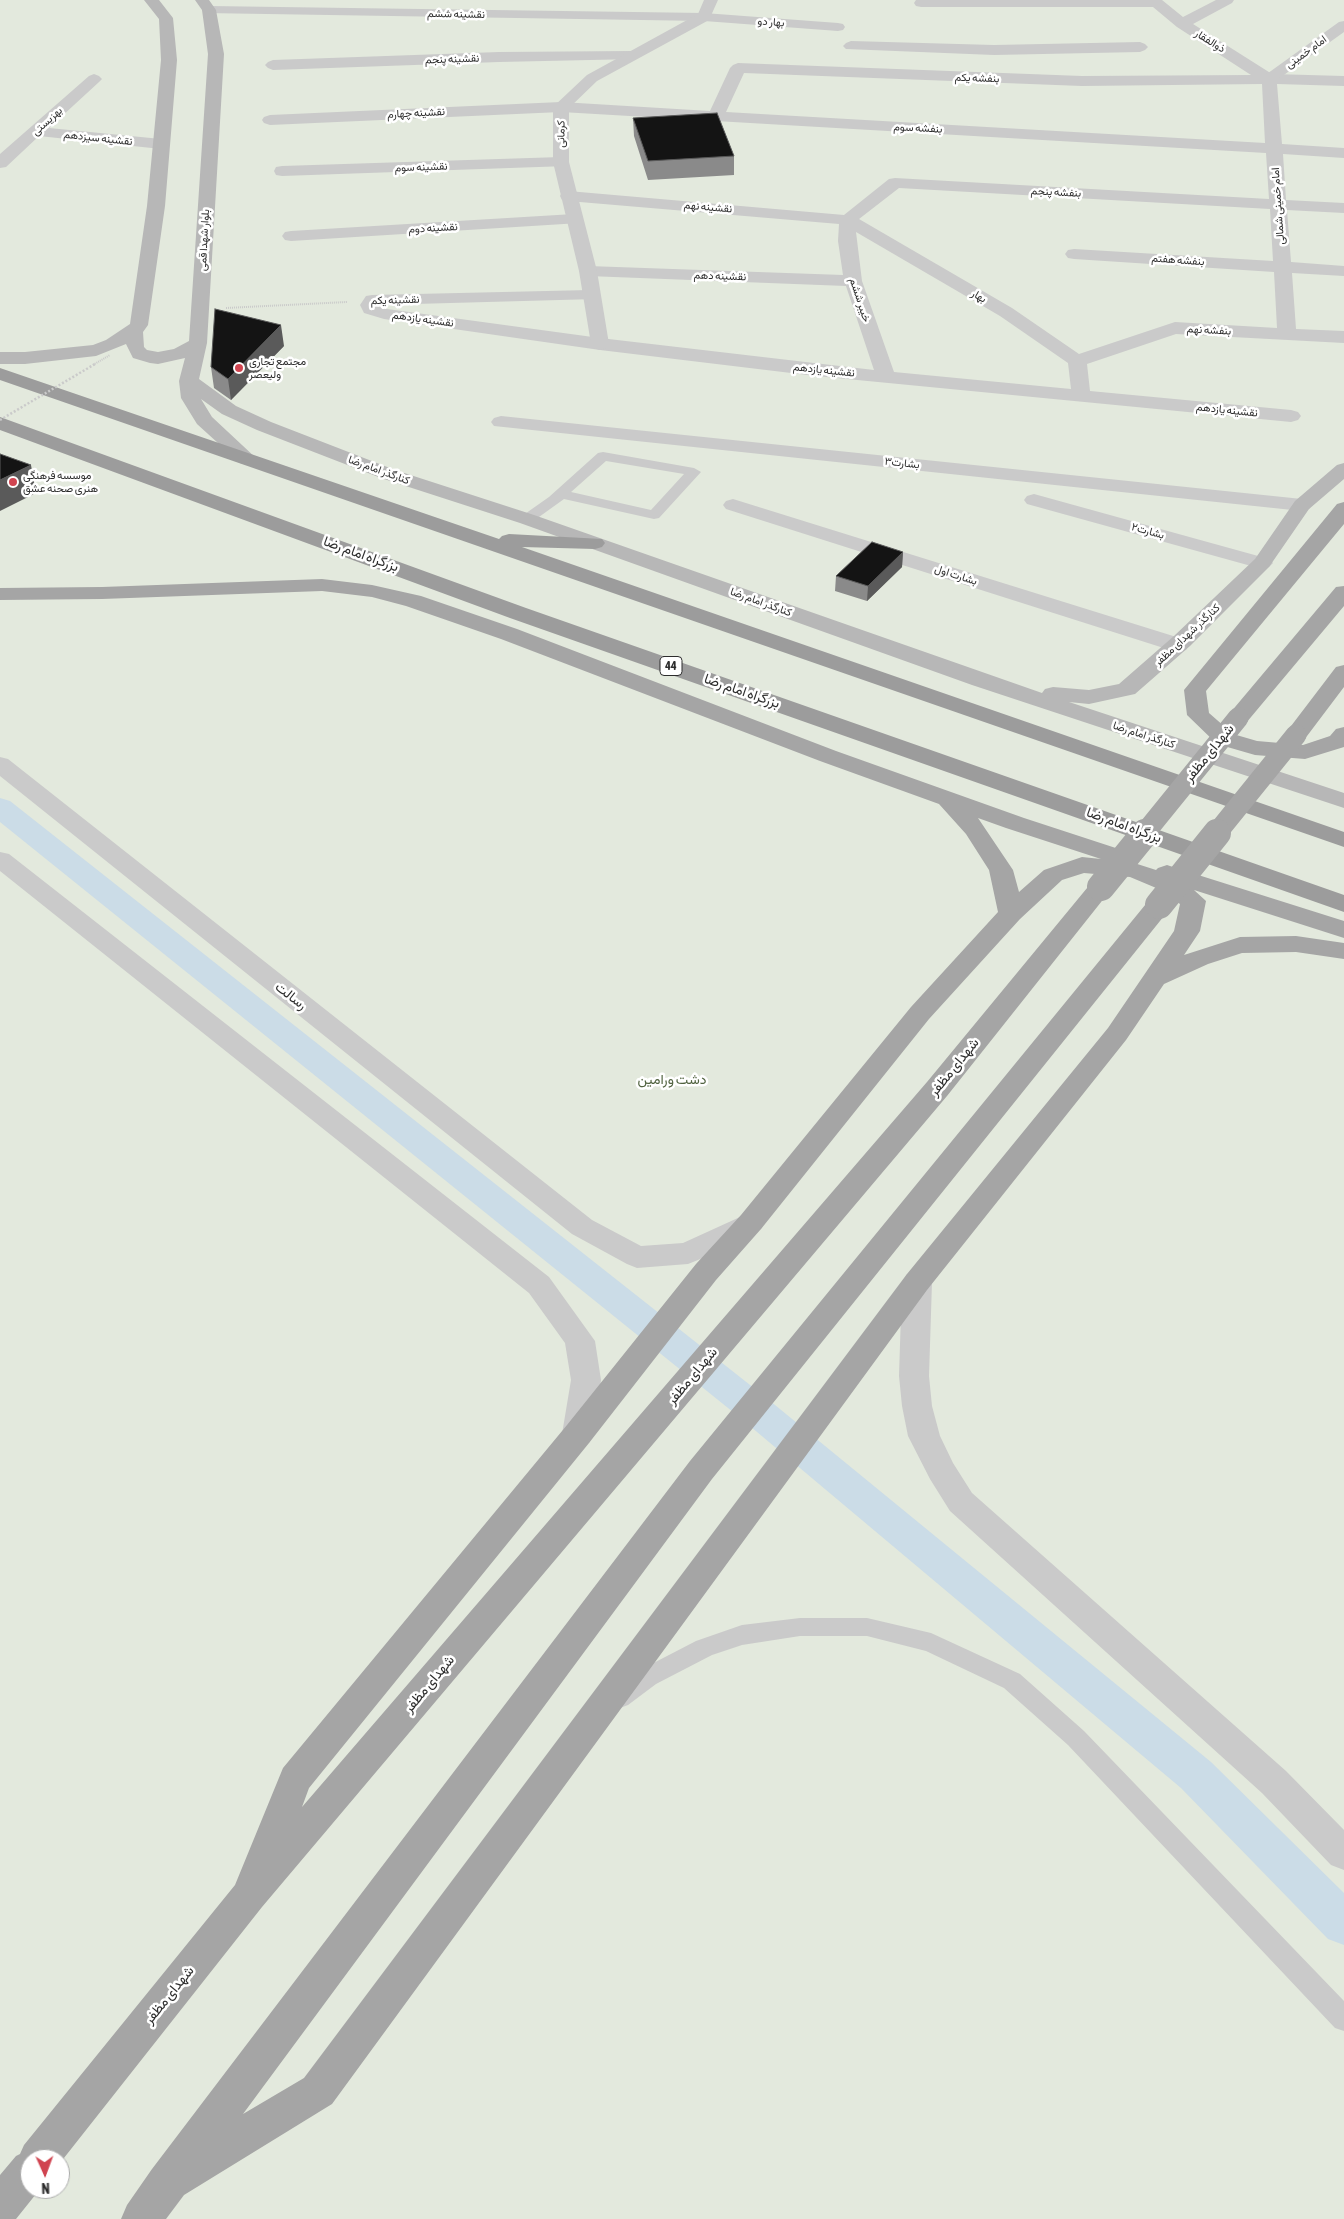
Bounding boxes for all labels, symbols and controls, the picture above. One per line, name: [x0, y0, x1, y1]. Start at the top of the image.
street label: نقشینه ششم: [427, 7, 485, 21]
street label: بهار دو: [757, 14, 785, 30]
street label: ذوالفقار: [1192, 27, 1228, 55]
street label: امام خمینی: [1283, 33, 1329, 71]
street label: نقشینه پنجم: [425, 51, 479, 67]
street label: بنفشه یکم: [954, 71, 1000, 85]
street label: بهزیستی: [29, 104, 65, 138]
street label: نقشینه چهارم: [387, 105, 445, 121]
street label: کرمانی: [554, 120, 568, 148]
street label: بنفشه سوم: [893, 120, 943, 136]
street label: نقشینه سیزدهم: [63, 128, 133, 148]
street label: نقشینه سوم: [394, 159, 448, 175]
street label: امام خمینی شمالی: [1269, 167, 1287, 245]
street label: بنفشه پنجم: [1030, 184, 1082, 200]
street label: نقشینه نهم: [683, 198, 733, 216]
street label: بلوار شهدا قمی: [196, 209, 212, 271]
street label: نقشینه دوم: [408, 220, 458, 236]
street label: بنفشه هفتم: [1151, 252, 1205, 268]
street label: نقشینه دهم: [693, 268, 747, 284]
street label: خیبر ششم: [847, 276, 873, 324]
street label: بهار: [969, 286, 989, 306]
street label: نقشینه یکم: [370, 293, 420, 307]
street label: نقشینه یازدهم: [391, 308, 455, 330]
street label: بنفشه نهم: [1186, 322, 1232, 338]
place label: مجتمع تجاری ولیعصر: [249, 355, 306, 381]
street label: نقشینه یازدهم: [793, 360, 855, 380]
marker: مجتمع تجاری ولیعصر: [233, 362, 245, 374]
street label: نقشینه یازدهم: [1196, 400, 1258, 420]
street label: کنارگذر امام رضا: [346, 453, 412, 487]
street label: بشارت۳: [884, 455, 920, 471]
place label: موسسه فرهنگی هنری صحنه عشق: [23, 469, 98, 495]
marker: موسسه فرهنگی هنری صحنه عشق: [7, 476, 19, 488]
street label: بشارت۲: [1130, 520, 1166, 542]
street label: بزرگراه امام رضا: [321, 533, 401, 575]
street label: بشارت اول: [933, 562, 979, 588]
street label: کنارگذر امام رضا: [728, 585, 794, 619]
street label: کنارگذر شهدای مظفر: [1151, 601, 1223, 669]
road number: 44: [660, 656, 682, 676]
street label: بزرگراه امام رضا: [702, 670, 782, 712]
street label: کنارگذر امام رضا: [1111, 719, 1177, 751]
street label: شهدای مظفر: [1181, 721, 1237, 785]
street label: بزرگراه امام رضا: [1084, 804, 1164, 846]
street label: رسالت: [272, 978, 310, 1014]
street label: شهدای مظفر: [926, 1035, 982, 1099]
park label: دشت ورامین: [637, 1072, 707, 1088]
street label: شهدای مظفر: [663, 1344, 721, 1408]
street label: شهدای مظفر: [400, 1652, 458, 1716]
street label: شهدای مظفر: [141, 1963, 197, 2027]
north arrow: [20, 2149, 70, 2199]
text: N: [41, 2180, 50, 2196]

